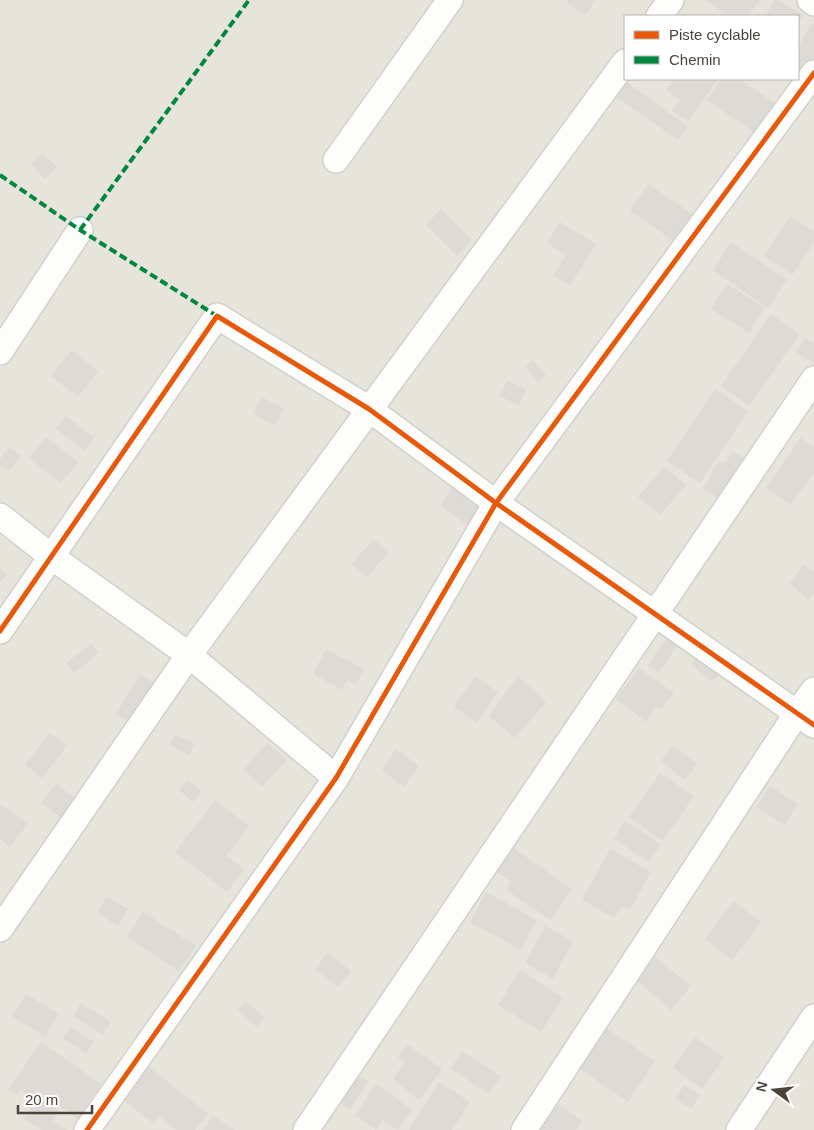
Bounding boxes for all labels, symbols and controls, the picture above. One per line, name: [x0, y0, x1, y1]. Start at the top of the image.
legend: [624, 15, 799, 80]
text: Piste cyclable: [669, 26, 761, 43]
text: Chemin: [669, 51, 721, 68]
north arrow: [749, 1065, 799, 1115]
text: N: [752, 1080, 770, 1094]
scale bar: [18, 1082, 91, 1114]
text: 20 m: [25, 1091, 58, 1108]

